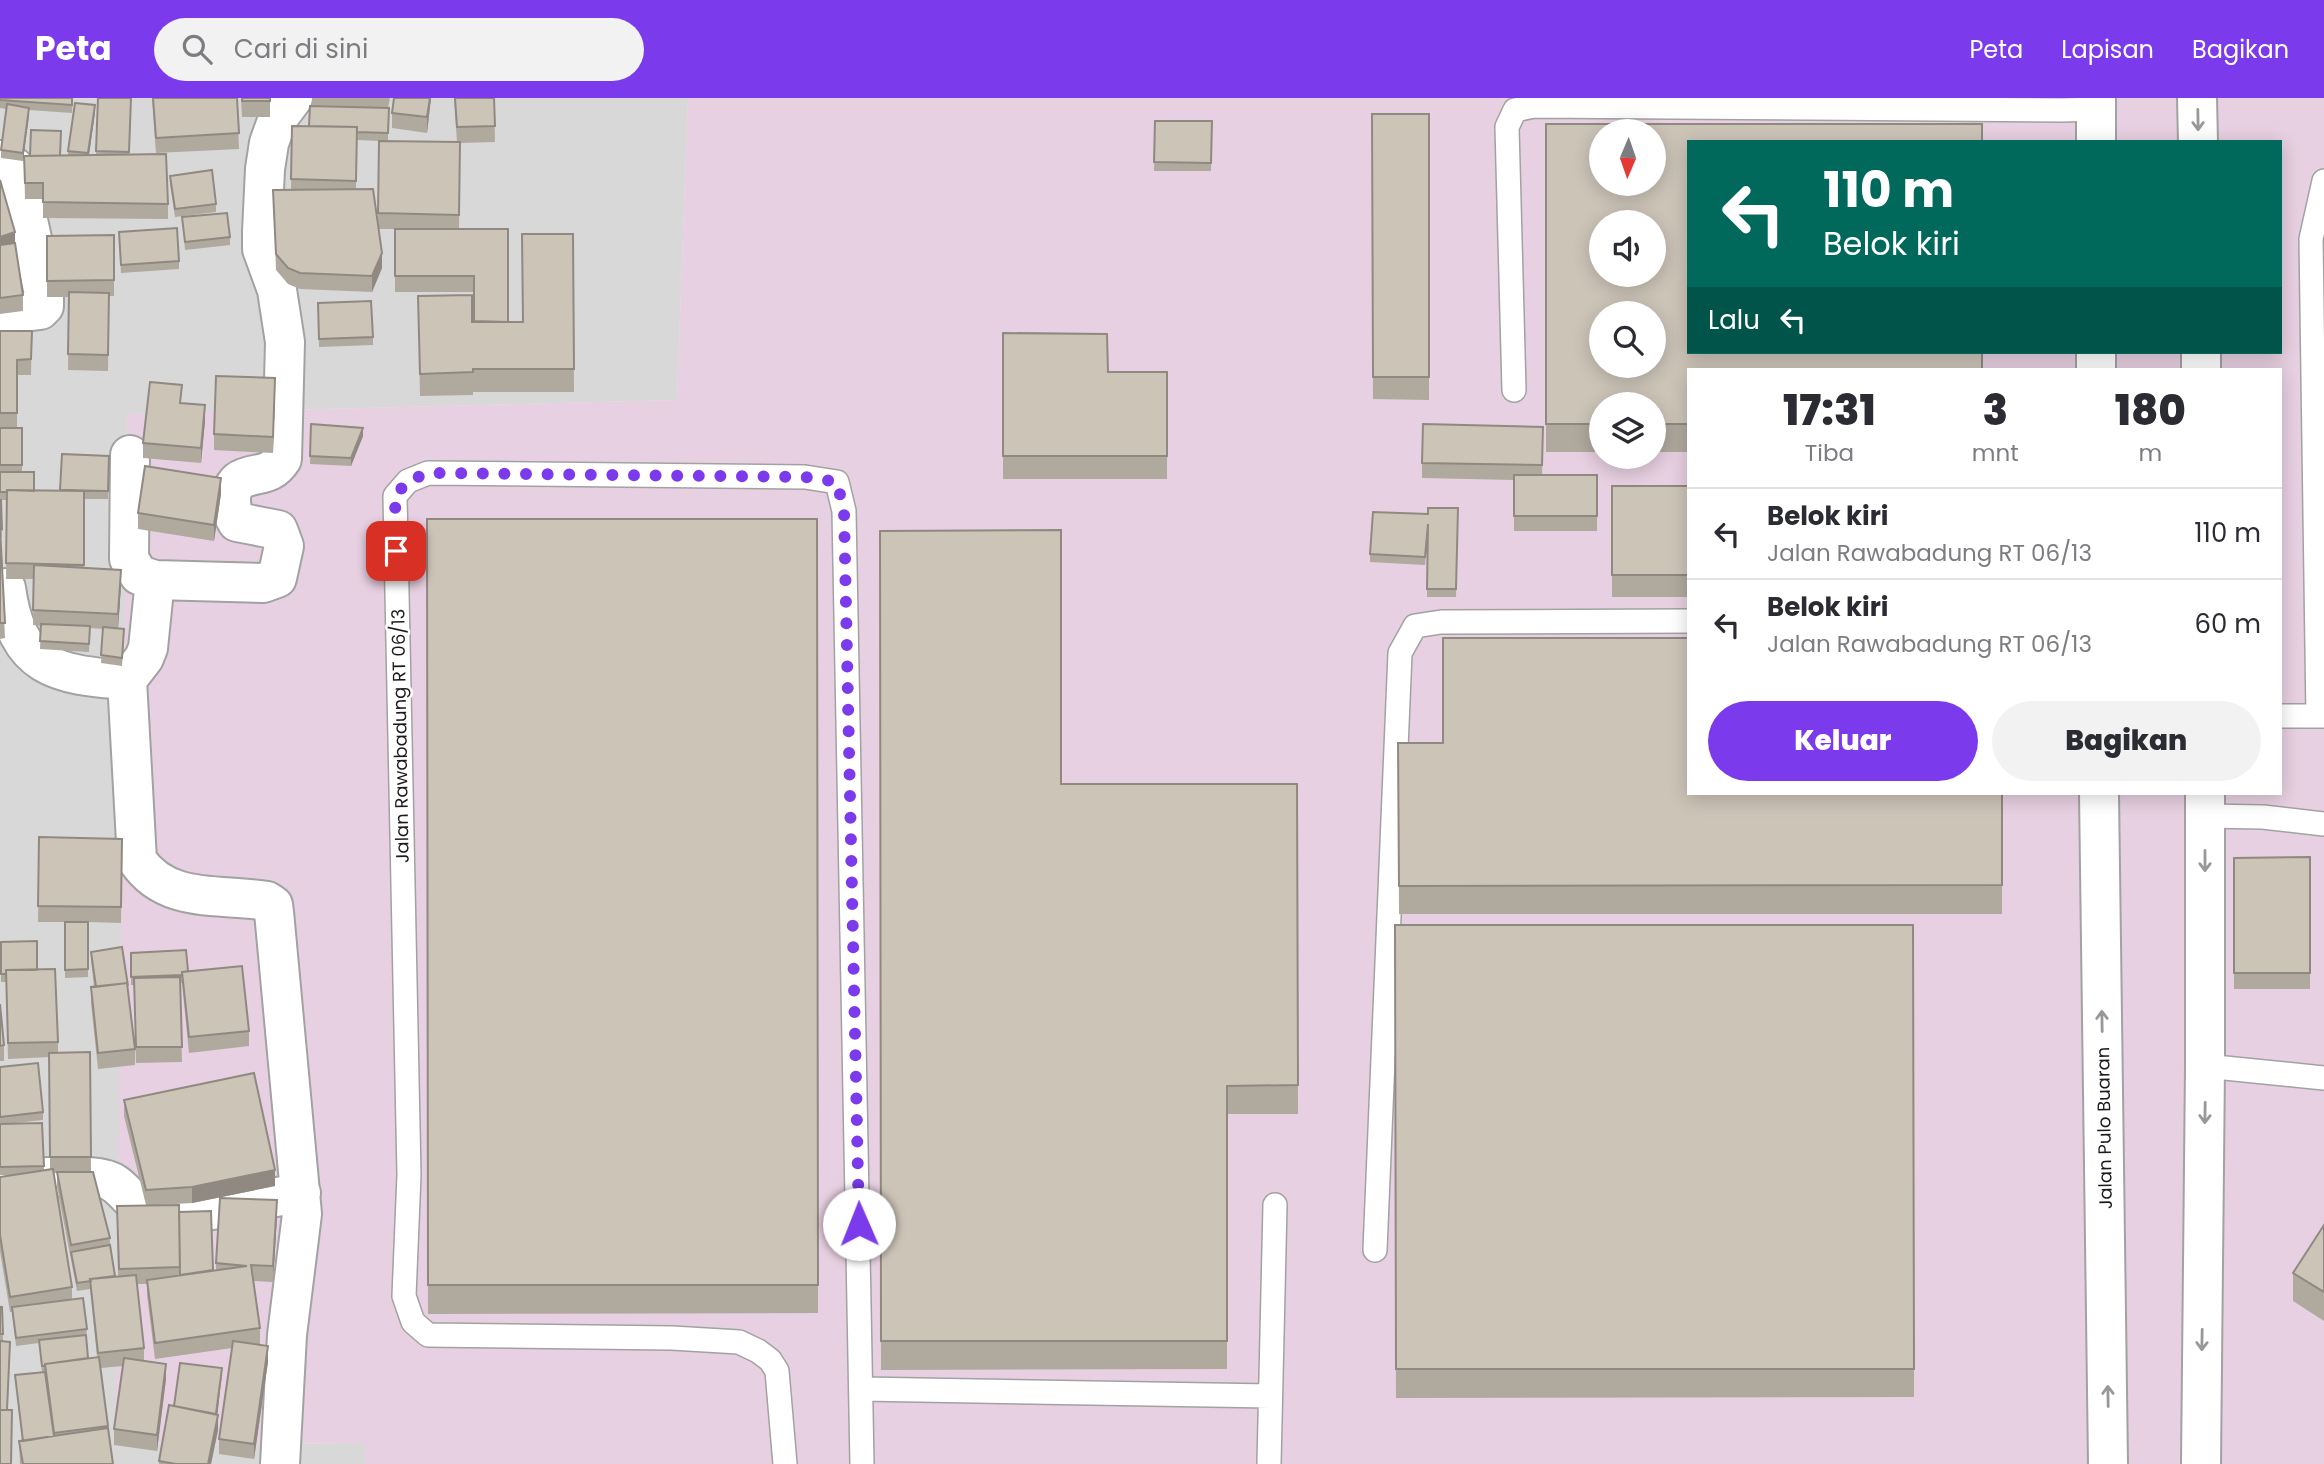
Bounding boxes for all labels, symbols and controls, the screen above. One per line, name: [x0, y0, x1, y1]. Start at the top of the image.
search box: [154, 18, 644, 81]
text: Peta: [35, 25, 112, 72]
icon: search: [178, 30, 216, 68]
text: Cari di sini: [234, 31, 368, 67]
text: Peta: [1969, 33, 2023, 66]
text: Lapisan: [2061, 33, 2154, 66]
text: Bagikan: [2192, 33, 2289, 66]
one-way arrow: [2191, 108, 2205, 131]
north arrow: [1589, 119, 1666, 196]
map controls: [1589, 119, 1666, 469]
text: 110 m: [1823, 156, 1954, 224]
icon: left: [1708, 168, 1799, 259]
button: sound: [1589, 210, 1666, 287]
text: Belok kiri: [1823, 221, 1960, 266]
button: search: [1589, 301, 1666, 378]
icon: left: [1774, 301, 1812, 339]
text: Lalu: [1708, 302, 1760, 338]
text: 17:31: [1783, 381, 1876, 440]
text: 3: [1982, 381, 2008, 440]
text: 180: [2115, 381, 2186, 440]
button: layers: [1589, 392, 1666, 469]
text: Tiba: [1805, 437, 1854, 469]
text: mnt: [1972, 437, 2019, 469]
text: m: [2138, 437, 2162, 469]
text: Belok kiri: [1767, 498, 1889, 534]
icon: left: [1708, 515, 1746, 553]
text: 110 m: [2194, 515, 2261, 551]
pin: [366, 521, 426, 581]
icon: arrive: [377, 532, 415, 570]
text: Jalan Rawabadung RT 06/13: [1767, 537, 2092, 569]
text: Belok kiri: [1767, 589, 1889, 625]
icon: left: [1708, 606, 1746, 644]
text: 60 m: [2194, 606, 2261, 642]
street label: Jalan Rawabadung RT 06/13: [385, 609, 415, 863]
text: Jalan Rawabadung RT 06/13: [1767, 628, 2092, 660]
button: Keluar: [1708, 701, 1978, 781]
button: Bagikan: [1992, 701, 2261, 781]
one-way arrow: [2198, 849, 2212, 872]
one-way arrow: [2095, 1010, 2109, 1033]
street label: Jalan Pulo Buaran: [2090, 1047, 2118, 1209]
one-way arrow: [2198, 1101, 2212, 1124]
position arrow: [822, 1187, 896, 1261]
one-way arrow: [2195, 1329, 2209, 1352]
one-way arrow: [2101, 1385, 2115, 1408]

